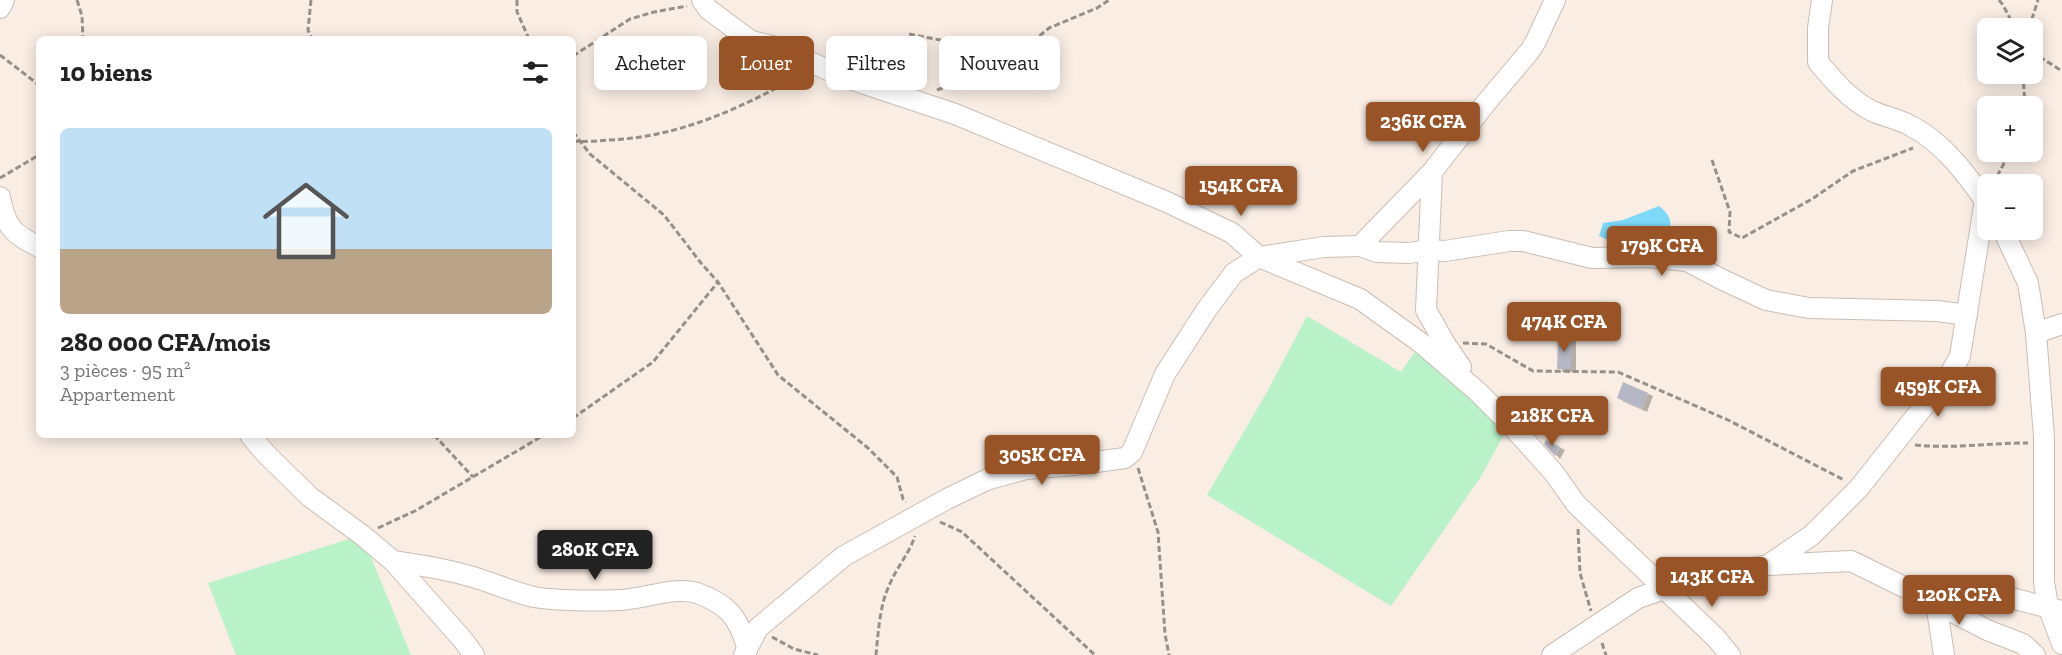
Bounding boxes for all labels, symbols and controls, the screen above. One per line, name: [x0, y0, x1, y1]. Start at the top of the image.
map controls: [1977, 18, 2043, 240]
button: layers: [1977, 18, 2043, 84]
chip: Acheter: [594, 36, 707, 90]
chip: Louer: [719, 36, 814, 90]
chip: Filtres: [826, 36, 927, 90]
chip: Nouveau: [939, 36, 1060, 90]
text: 10 biens: [60, 56, 152, 88]
icon: filters: [519, 56, 552, 89]
button: +: [1977, 96, 2043, 162]
pin: 236K CFA: [1361, 102, 1485, 153]
text: 236K CFA: [1380, 109, 1466, 133]
pin: 154K CFA: [1179, 166, 1303, 217]
icon: home: [252, 167, 360, 275]
text: 154K CFA: [1199, 173, 1283, 197]
button: −: [1977, 174, 2043, 240]
pin: 179K CFA: [1600, 226, 1724, 277]
text: 179K CFA: [1621, 233, 1703, 257]
pin: 474K CFA: [1502, 302, 1626, 353]
text: 474K CFA: [1521, 309, 1607, 333]
text: 280 000 CFA/mois: [60, 326, 271, 358]
text: 3 pièces · 95 m²: [60, 358, 191, 382]
pin: 459K CFA: [1876, 367, 2000, 418]
text: 459K CFA: [1895, 374, 1981, 398]
text: Appartement: [60, 382, 175, 406]
pin: 218K CFA: [1490, 396, 1614, 447]
text: 218K CFA: [1510, 403, 1594, 427]
pin: 305K CFA: [980, 435, 1104, 486]
text: 305K CFA: [999, 442, 1085, 466]
pin: 280K CFA: [533, 530, 657, 581]
text: 280K CFA: [551, 537, 639, 561]
pin: 143K CFA: [1650, 557, 1774, 608]
text: 143K CFA: [1670, 564, 1754, 588]
pin: 120K CFA: [1897, 575, 2021, 626]
text: 120K CFA: [1917, 582, 2001, 606]

